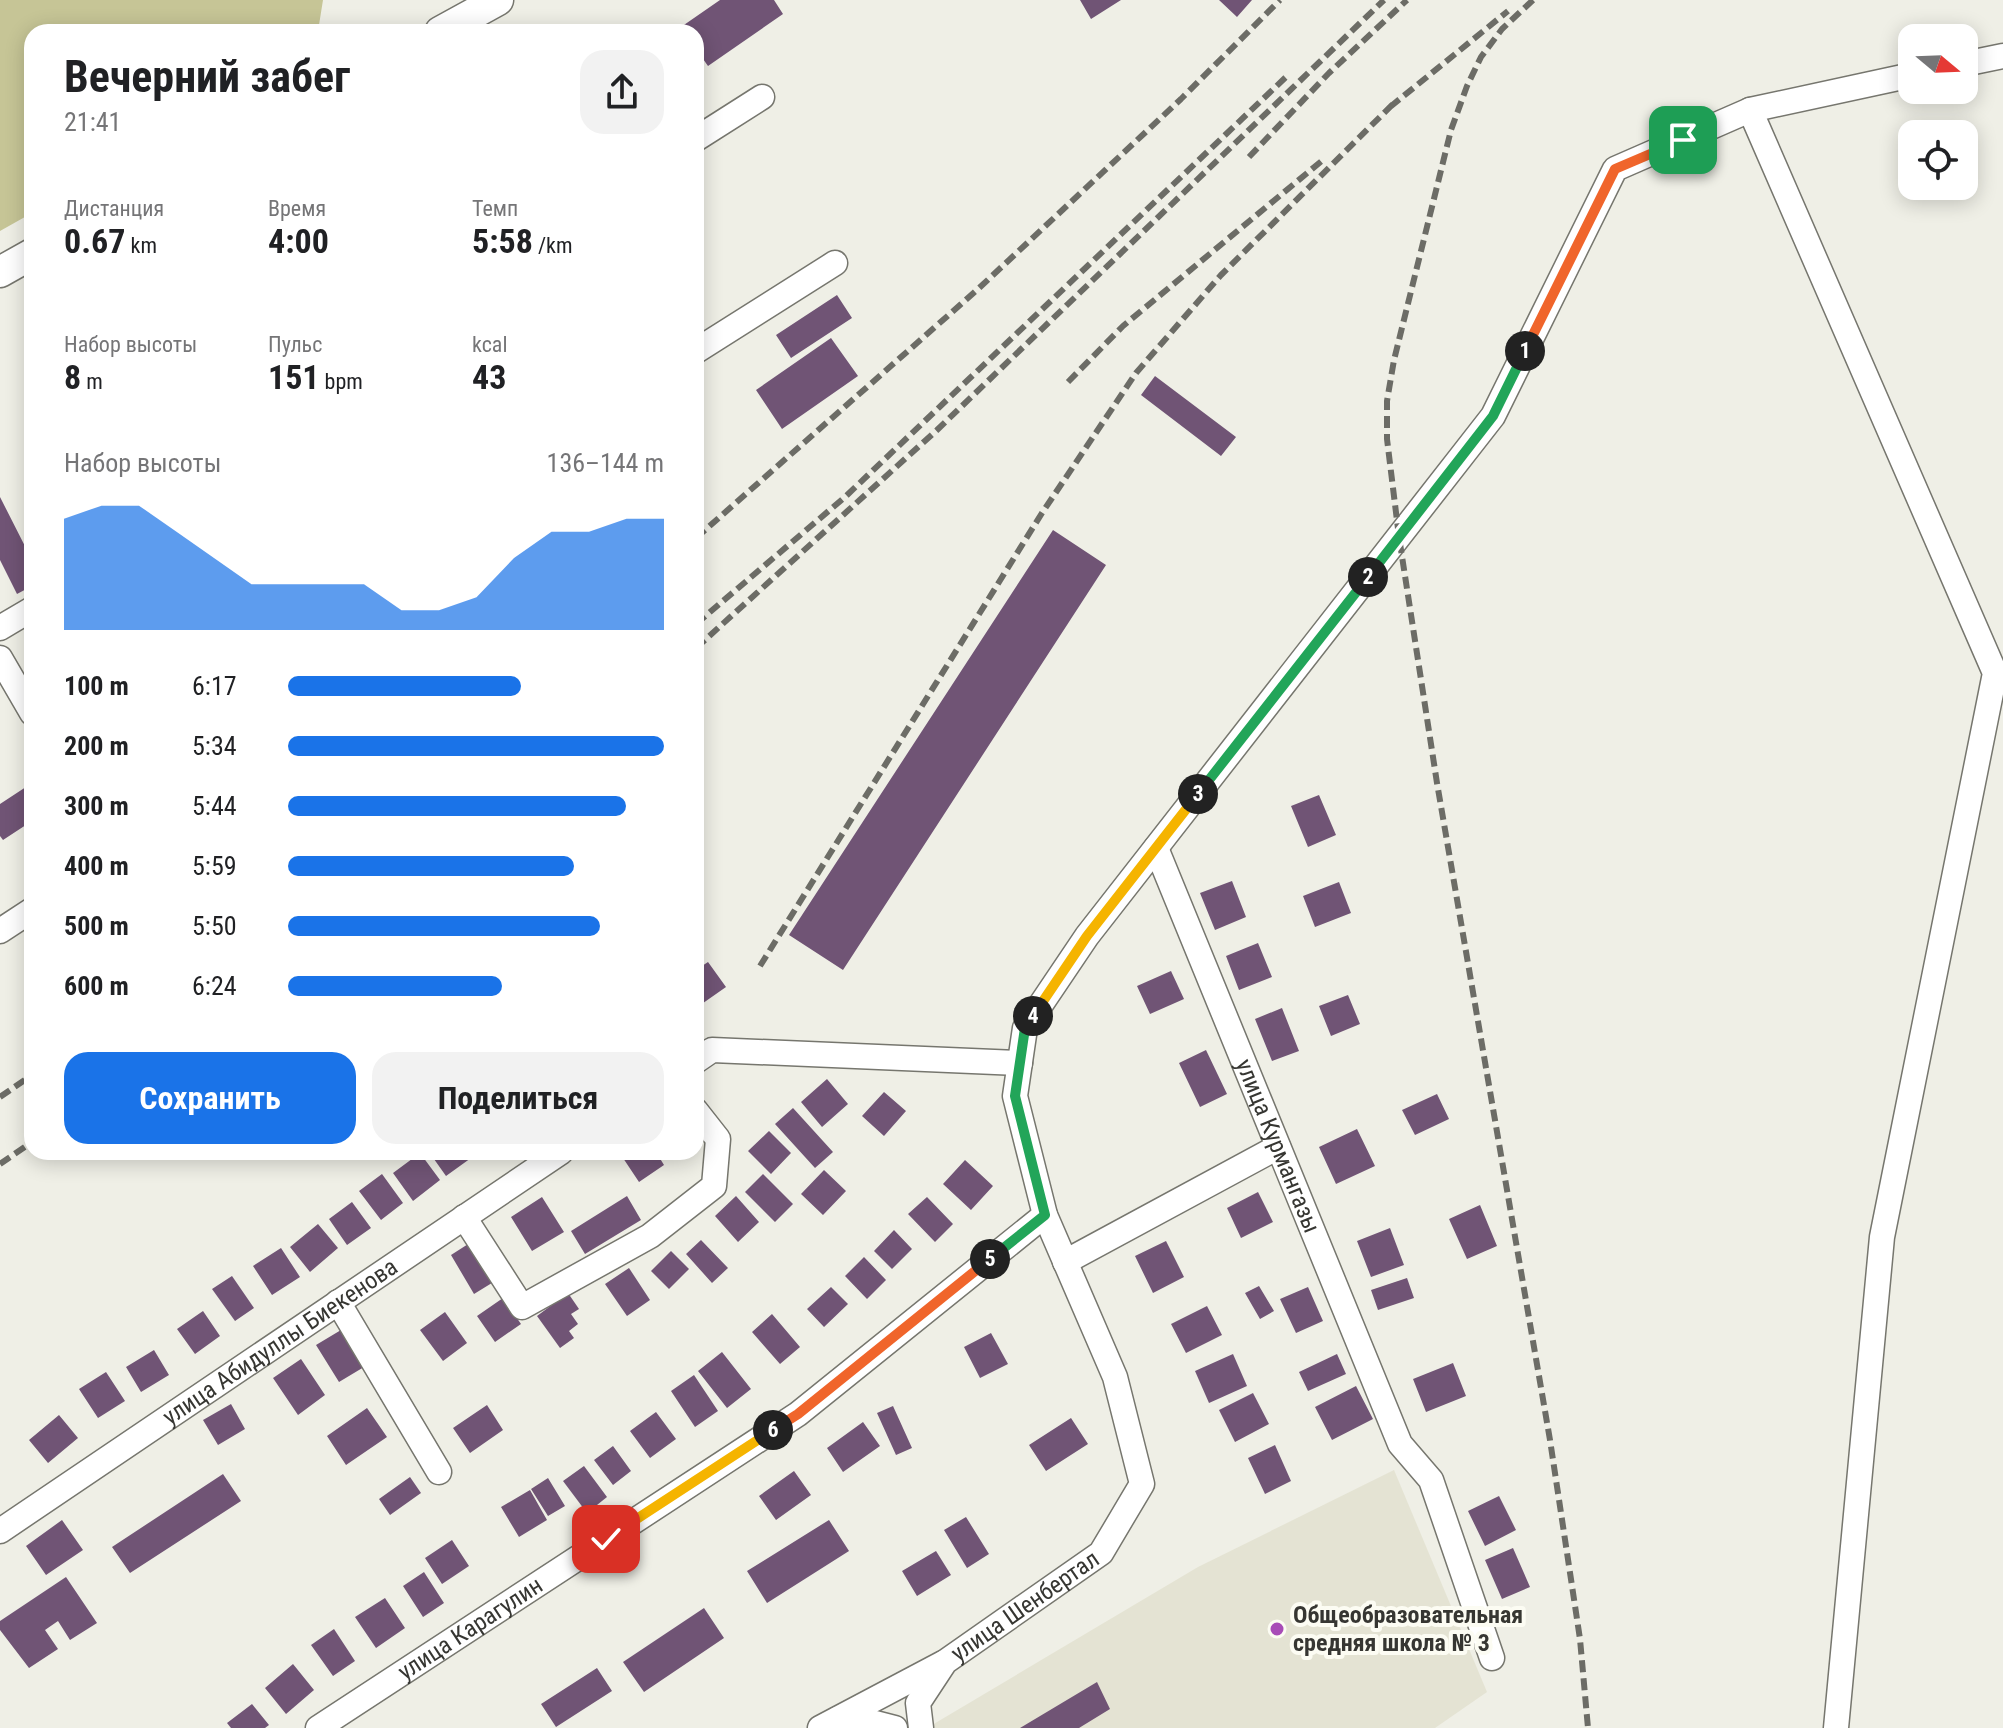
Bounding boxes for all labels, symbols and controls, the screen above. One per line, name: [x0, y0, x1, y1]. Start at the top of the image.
north arrow: [1898, 24, 1978, 104]
map controls: [1898, 24, 1978, 200]
button: share: [580, 50, 664, 134]
text: Вечерний забег: [64, 51, 350, 103]
pin: [1649, 106, 1717, 174]
text: 21:41: [64, 107, 121, 137]
icon: arrive: [1661, 118, 1705, 162]
button: locate: [1898, 120, 1978, 200]
text: Дистанция: [64, 196, 164, 221]
text: Время: [268, 196, 326, 221]
text: Темп: [472, 196, 518, 221]
text: 0.67: [64, 221, 125, 261]
text: 4:00: [268, 221, 329, 261]
text: 5:58: [472, 221, 533, 261]
text: km: [125, 233, 157, 258]
text: /km: [533, 233, 573, 258]
pin: 1: [1505, 331, 1545, 371]
text: Набор высоты: [64, 332, 197, 357]
text: Пульс: [268, 332, 322, 357]
text: kcal: [472, 332, 507, 357]
text: 1: [1519, 338, 1531, 363]
text: 8: [64, 357, 81, 397]
text: 151: [268, 357, 320, 397]
text: 43: [472, 357, 506, 397]
text: m: [81, 369, 103, 394]
text: bpm: [320, 369, 363, 394]
text: Набор высоты: [64, 448, 221, 478]
text: 136–144 m: [547, 448, 664, 478]
pin: 2: [1348, 557, 1388, 597]
text: 2: [1362, 564, 1374, 589]
text: 100 m: [64, 671, 129, 701]
text: 6:17: [192, 671, 237, 701]
text: 200 m: [64, 731, 129, 761]
text: 5:34: [192, 731, 237, 761]
pin: 3: [1178, 774, 1218, 814]
text: 3: [1192, 781, 1204, 806]
text: 300 m: [64, 791, 129, 821]
text: 5:44: [192, 791, 237, 821]
text: 400 m: [64, 851, 129, 881]
text: 5:59: [192, 851, 237, 881]
text: 500 m: [64, 911, 129, 941]
text: 5:50: [192, 911, 237, 941]
text: 600 m: [64, 971, 129, 1001]
text: 6:24: [192, 971, 237, 1001]
pin: 4: [1013, 996, 1053, 1036]
text: 4: [1027, 1003, 1039, 1028]
button: Сохранить: [64, 1052, 356, 1144]
button: Поделиться: [372, 1052, 664, 1144]
street label: улица Курмангазы: [1230, 1055, 1326, 1237]
pin: 5: [970, 1239, 1010, 1279]
text: 5: [984, 1246, 996, 1271]
street label: улица Абидуллы Биекенова: [157, 1253, 403, 1431]
pin: 6: [753, 1410, 793, 1450]
text: 6: [767, 1417, 779, 1442]
pin: [572, 1505, 640, 1573]
icon: check: [584, 1517, 628, 1561]
street label: улица Шенбертал: [946, 1545, 1105, 1667]
street label: улица Карагулин: [393, 1571, 548, 1686]
place label: Общеобразовательная средняя школа № 3: [1293, 1601, 1523, 1657]
marker: Общеобразовательная средняя школа № 3: [1268, 1620, 1286, 1638]

